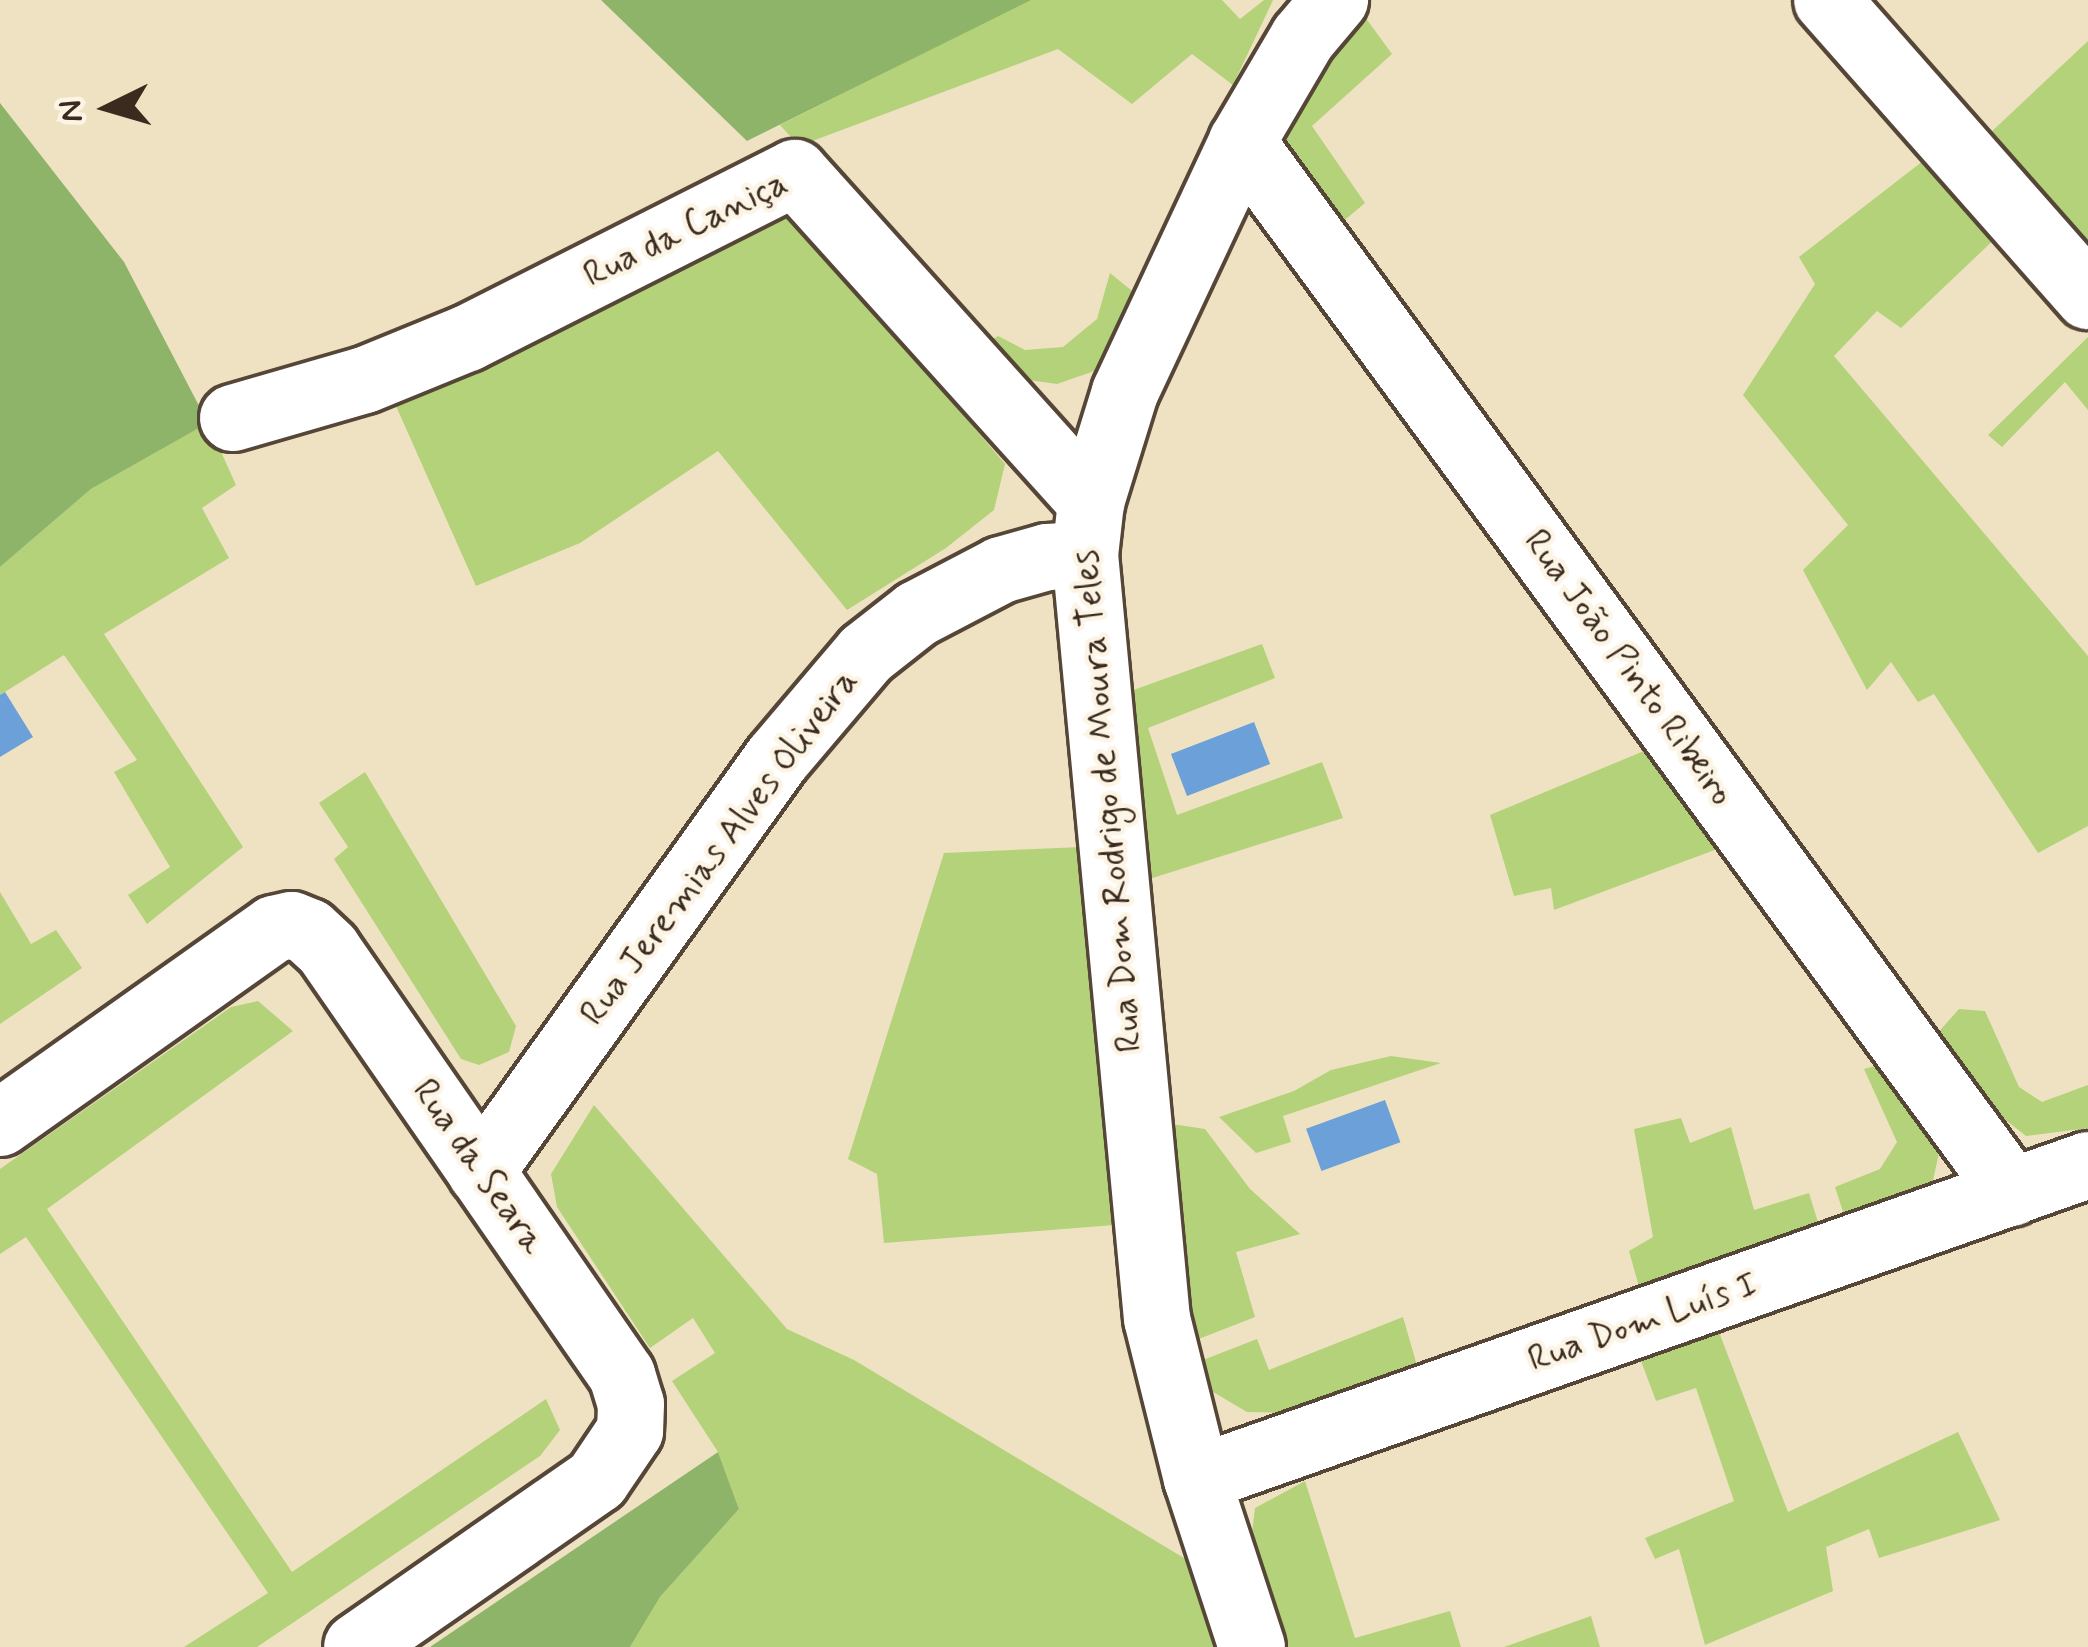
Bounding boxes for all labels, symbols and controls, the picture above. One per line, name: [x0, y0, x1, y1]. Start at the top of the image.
north arrow: [48, 48, 168, 168]
text: N: [49, 98, 95, 124]
street label: Rua da Caniça: [580, 164, 792, 296]
street label: Rua João Pinto Ribeiro: [1513, 521, 1743, 815]
street label: Rua Dom Rodrigo de Moura Teles: [1066, 555, 1152, 1047]
street label: Rua Jeremias Alves Oliveira: [571, 660, 869, 1036]
street label: Rua da Seara: [403, 1073, 553, 1261]
street label: Rua Dom Luís I: [1522, 1263, 1764, 1383]

